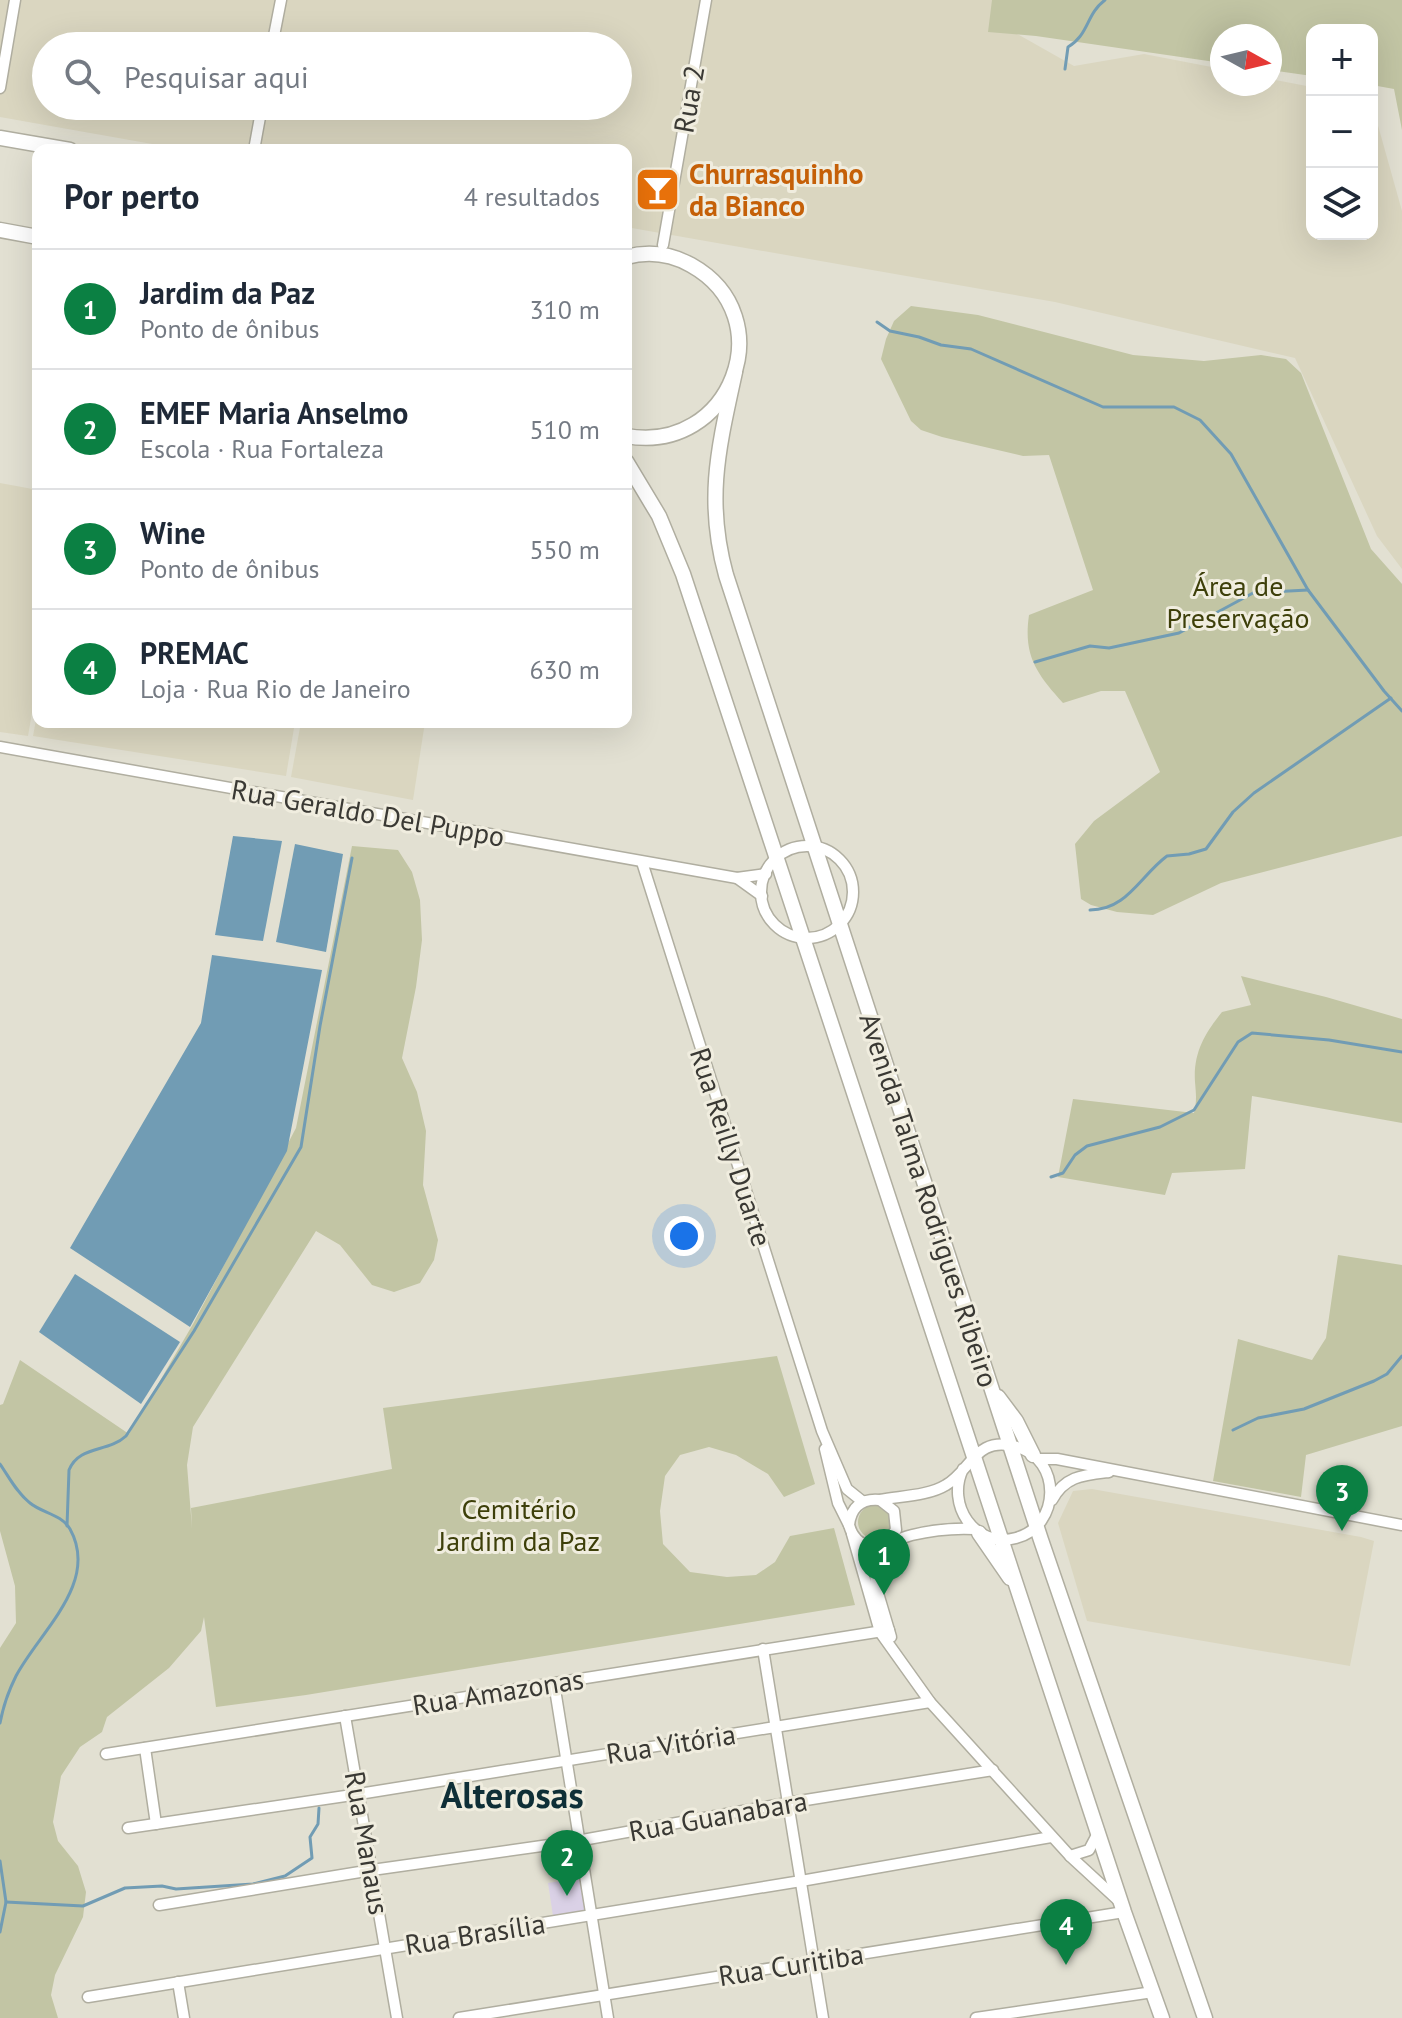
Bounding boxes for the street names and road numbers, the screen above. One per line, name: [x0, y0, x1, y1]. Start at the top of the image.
street label: Rua 2: [664, 62, 713, 136]
street label: Rua Geraldo Del Puppo: [229, 770, 507, 855]
street label: Avenida Talma Rodrigues Ribeiro: [851, 1008, 1008, 1392]
street label: Rua Reilly Duarte: [682, 1043, 781, 1251]
street label: Rua Amazonas: [410, 1660, 586, 1723]
street label: Rua Vitória: [604, 1715, 738, 1772]
street label: Rua Manaus: [337, 1768, 398, 1918]
street label: Rua Guanabara: [626, 1782, 810, 1849]
street label: Rua Brasília: [402, 1904, 548, 1963]
street label: Rua Curitiba: [716, 1935, 866, 1994]

